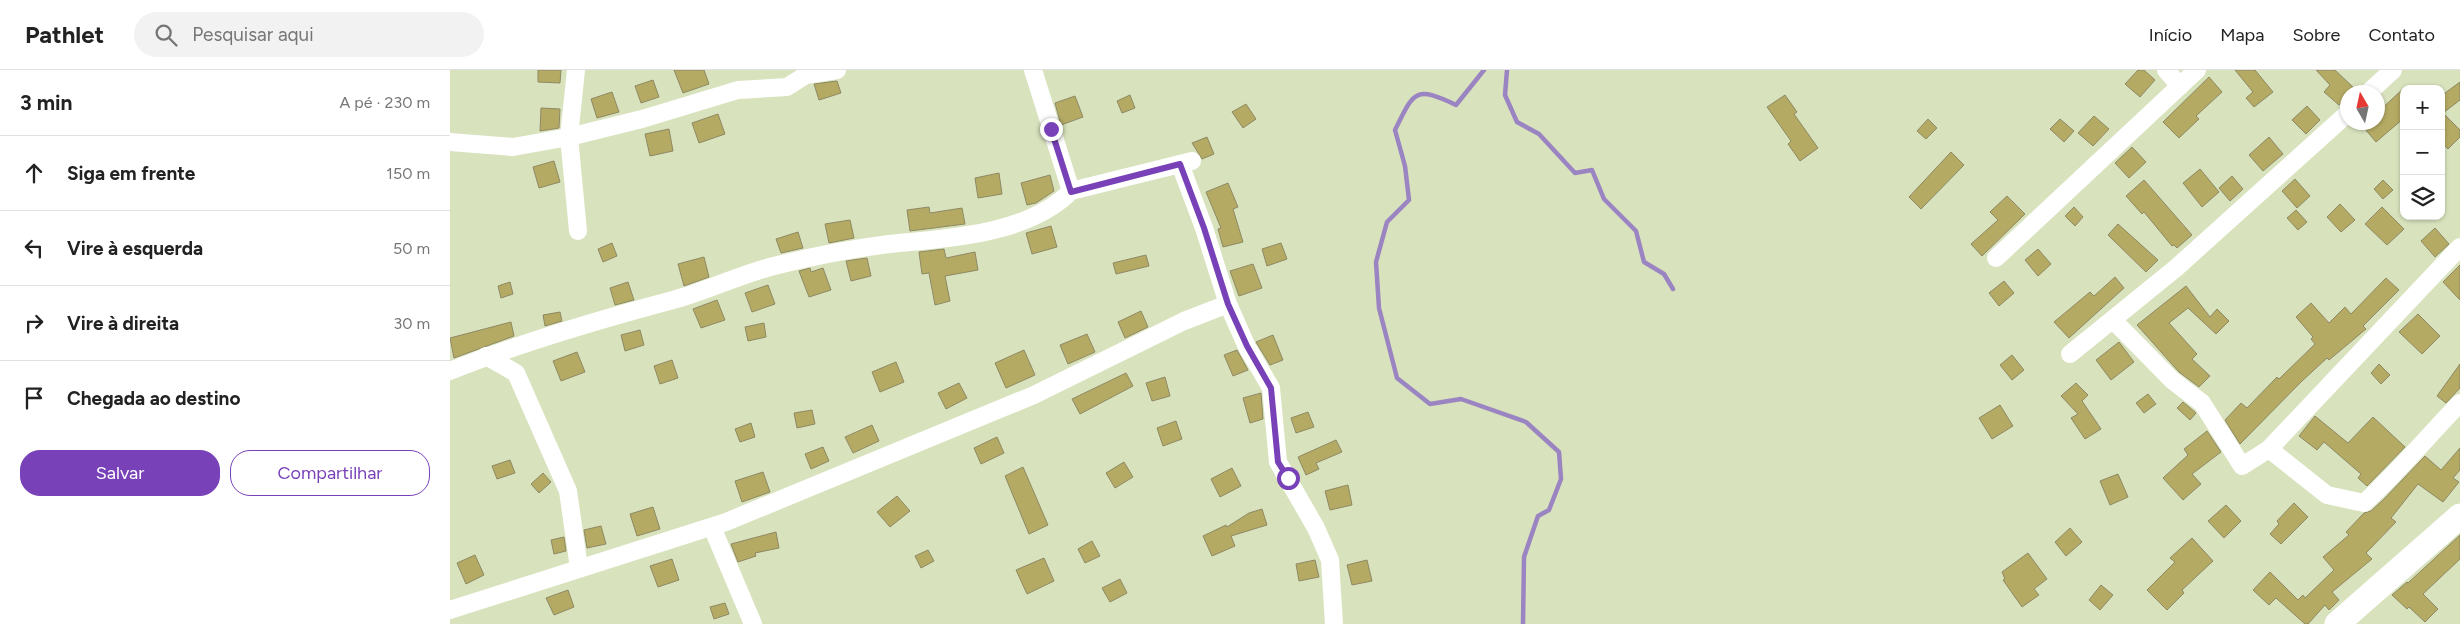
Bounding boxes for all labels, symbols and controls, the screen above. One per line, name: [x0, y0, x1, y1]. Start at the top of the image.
search box: [134, 12, 484, 57]
text: Pathlet: [25, 20, 104, 49]
icon: search: [152, 21, 180, 49]
text: Pesquisar aqui: [192, 23, 314, 46]
text: Início: [2149, 24, 2192, 46]
text: Mapa: [2220, 24, 2264, 46]
text: Sobre: [2292, 24, 2340, 46]
text: Contato: [2368, 24, 2435, 46]
north arrow: [2340, 85, 2385, 130]
map controls: [2400, 85, 2445, 220]
button: +: [2400, 85, 2445, 130]
text: 3 min: [20, 90, 72, 115]
text: A pé · 230 m: [340, 93, 430, 112]
route end: [1040, 118, 1063, 141]
button: −: [2400, 130, 2445, 175]
icon: ahead: [20, 159, 48, 187]
text: Siga em frente: [67, 162, 195, 185]
text: 150 m: [386, 164, 430, 183]
button: layers: [2400, 175, 2445, 220]
icon: left: [20, 234, 48, 262]
text: Vire à esquerda: [67, 237, 203, 260]
text: 50 m: [393, 239, 430, 258]
icon: right: [20, 309, 48, 337]
text: Vire à direita: [67, 312, 179, 335]
text: 30 m: [393, 314, 430, 333]
icon: arrive: [20, 384, 48, 412]
text: Chegada ao destino: [67, 387, 240, 410]
button: Salvar: [20, 450, 220, 496]
button: Compartilhar: [230, 450, 430, 496]
route start: [1277, 467, 1300, 490]

